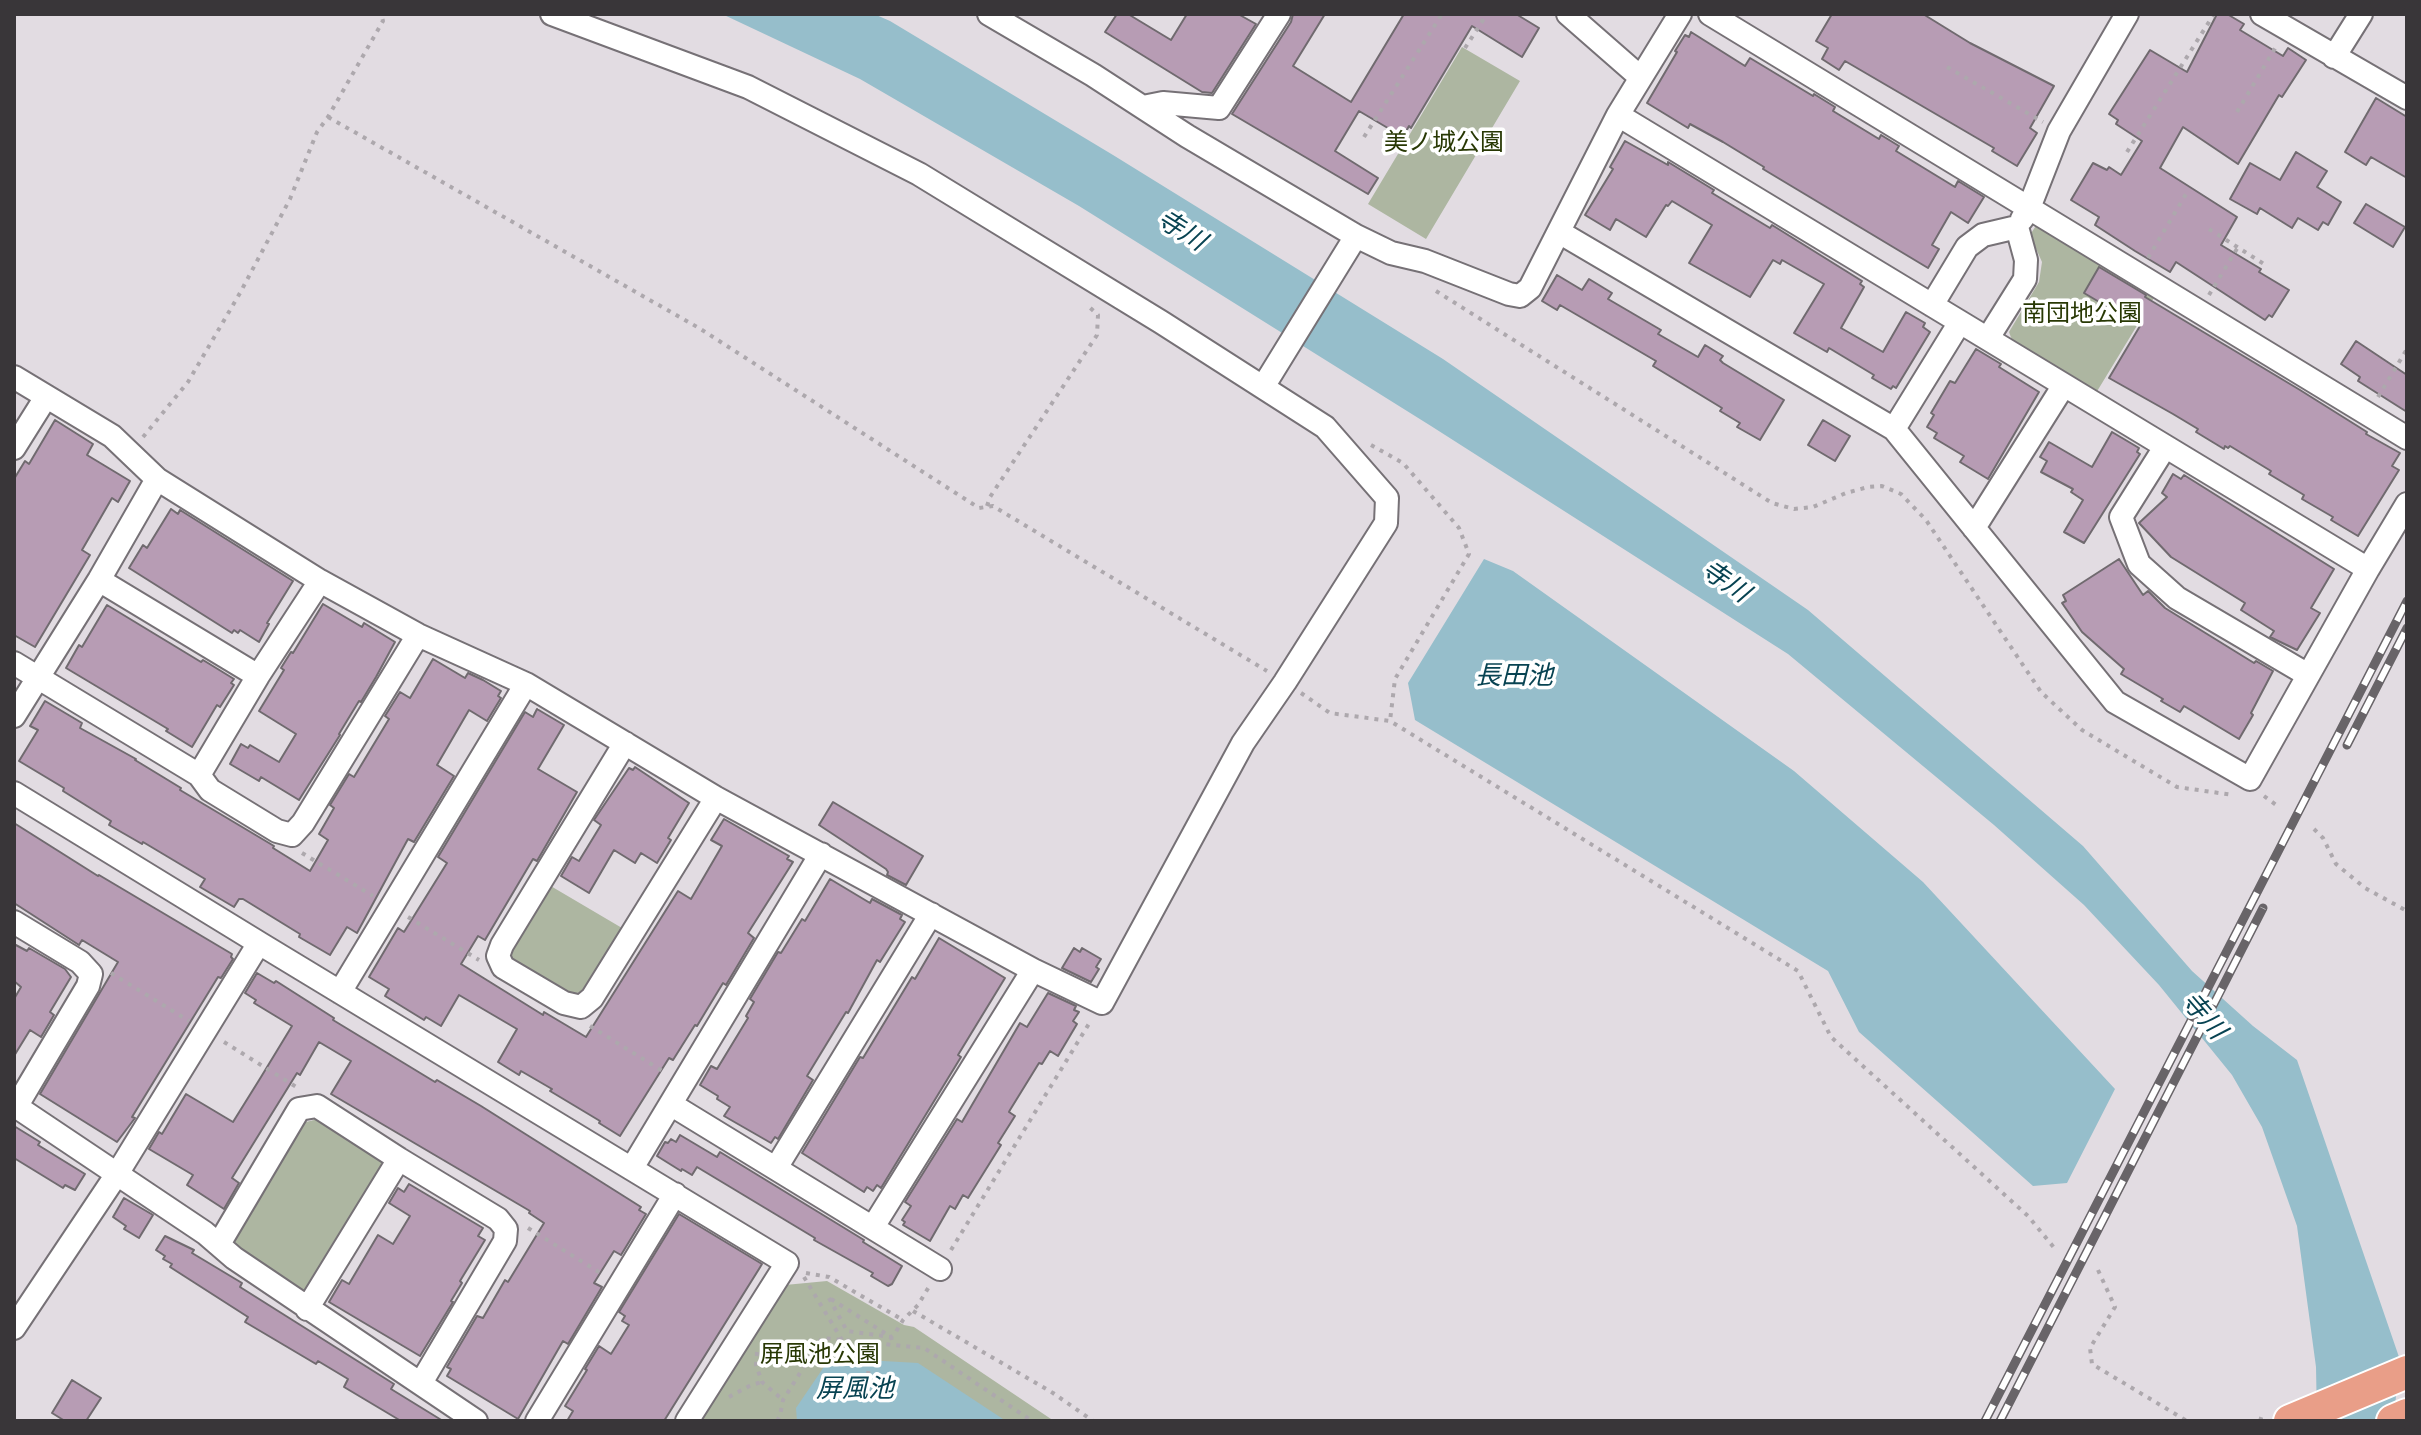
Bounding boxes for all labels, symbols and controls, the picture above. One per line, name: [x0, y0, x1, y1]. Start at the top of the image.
park label: 美ノ城公園: [1384, 129, 1504, 157]
water label: 寺川: [1151, 204, 1211, 258]
park label: 南団地公園: [2022, 300, 2142, 328]
water label: 寺川: [1695, 554, 1755, 610]
water label: 長田池: [1475, 661, 1553, 693]
water label: 寺川: [2174, 986, 2232, 1046]
park label: 屏風池公園: [760, 1341, 880, 1369]
water label: 屏風池: [816, 1374, 894, 1406]

